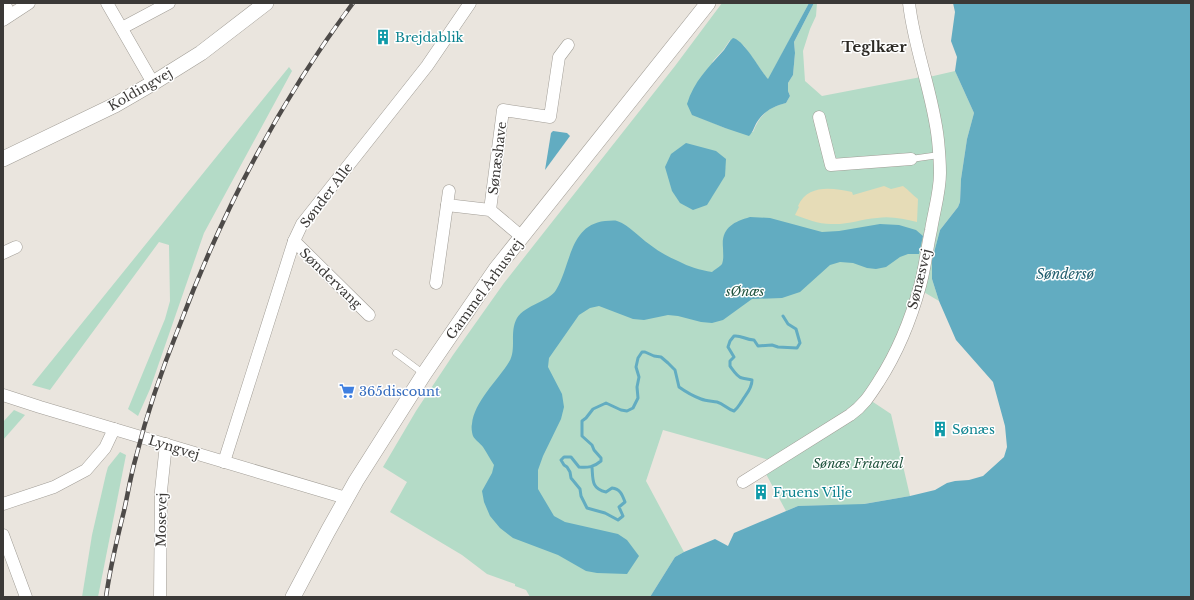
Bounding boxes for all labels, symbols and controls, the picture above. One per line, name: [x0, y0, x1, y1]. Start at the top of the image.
building icon: Brejdablik: [374, 28, 392, 46]
place label: Brejdablik: [395, 29, 464, 46]
district label: Teglkær: [841, 37, 907, 56]
street label: Koldingvej: [105, 64, 175, 115]
street label: Sønæshave: [485, 120, 510, 196]
street label: Sønder Alle: [296, 159, 356, 231]
street label: Gammel Århusvej: [442, 236, 527, 343]
street label: Søndervang: [296, 244, 365, 312]
street label: Sønæsvej: [904, 247, 935, 311]
water label: Søndersø: [1036, 265, 1095, 283]
park label: sØnæs: [725, 283, 764, 300]
supermarket icon: 365discount: [338, 382, 356, 400]
place label: 365discount: [359, 383, 440, 400]
building icon: Sønæs: [931, 420, 949, 438]
place label: Sønæs: [952, 421, 995, 438]
street label: Lyngvej: [146, 432, 201, 463]
park label: Sønæs Friareal: [813, 455, 904, 472]
building icon: Fruens Vilje: [752, 483, 770, 501]
place label: Fruens Vilje: [773, 484, 852, 501]
street label: Mosevej: [153, 493, 170, 547]

